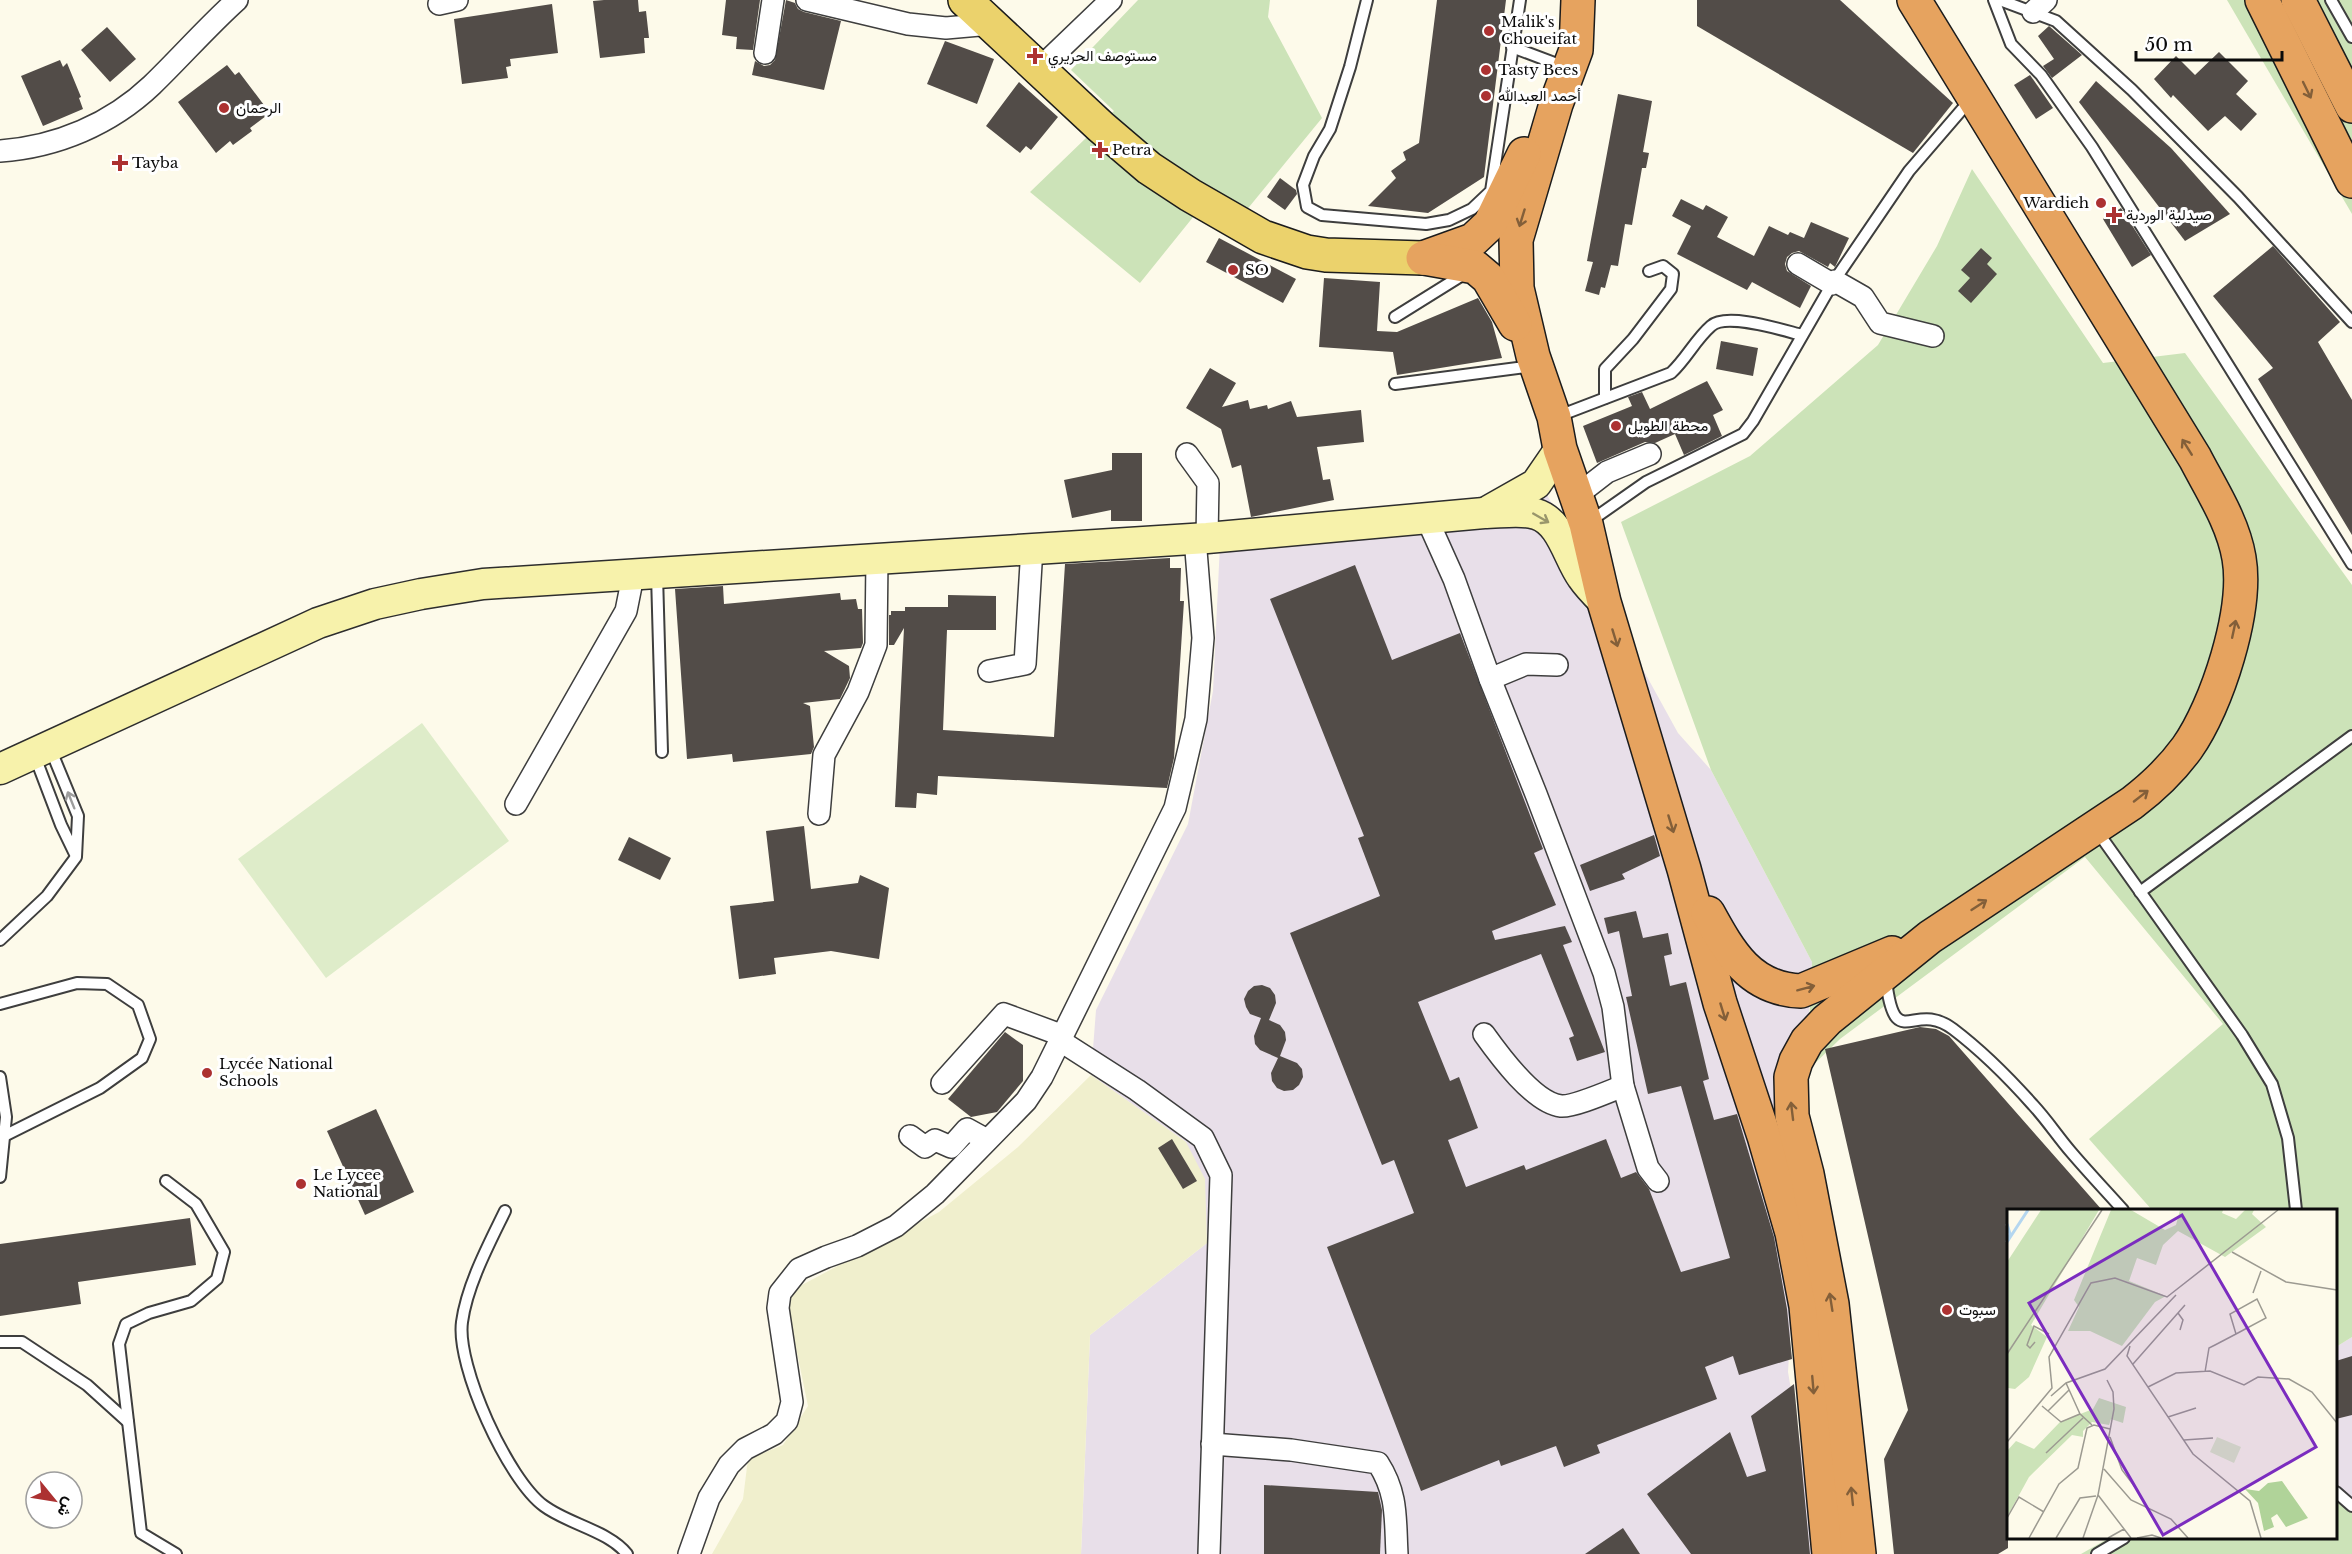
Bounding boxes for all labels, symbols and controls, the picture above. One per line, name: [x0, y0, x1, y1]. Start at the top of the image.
place label: Malik's Choueifat: [1501, 12, 1577, 48]
marker: Malik's Choueifat: [1482, 24, 1496, 38]
scale bar: [2136, 24, 2282, 62]
text: 50 m: [2145, 34, 2193, 56]
place label: مستوصف الحريري: [1048, 46, 1157, 69]
marker: مستوصف الحريري: [1026, 47, 1044, 65]
place label: Tasty Bees: [1498, 60, 1578, 79]
marker: Tasty Bees: [1479, 63, 1493, 77]
one-way arrow: [2301, 81, 2313, 98]
place label: أحمد العبدالله: [1498, 86, 1581, 105]
marker: أحمد العبدالله: [1479, 89, 1493, 103]
place label: الرحمان: [236, 98, 281, 117]
marker: الرحمان: [217, 101, 231, 115]
place label: Petra: [1112, 140, 1152, 159]
marker: Petra: [1093, 143, 1107, 157]
place label: Tayba: [132, 153, 179, 172]
marker: Tayba: [113, 156, 127, 170]
place label: Wardieh: [2022, 193, 2089, 212]
marker: Wardieh: [2094, 196, 2108, 210]
place label: صيدلية الوردية: [2126, 205, 2212, 224]
one-way arrow: [1516, 208, 1527, 227]
marker: صيدلية الوردية: [2107, 208, 2121, 222]
place label: SO: [1245, 260, 1269, 279]
marker: SO: [1226, 263, 1240, 277]
place label: محطة الطويل: [1628, 416, 1708, 435]
marker: محطة الطويل: [1609, 419, 1623, 433]
one-way arrow: [2181, 439, 2193, 456]
one-way arrow: [1532, 513, 1549, 525]
one-way arrow: [2229, 620, 2240, 640]
one-way arrow: [1610, 628, 1621, 647]
one-way arrow: [2133, 790, 2149, 803]
one-way arrow: [65, 791, 76, 810]
one-way arrow: [1666, 814, 1677, 833]
one-way arrow: [1970, 898, 1987, 910]
one-way arrow: [1796, 981, 1815, 993]
one-way arrow: [1718, 1002, 1729, 1021]
place label: Lycée National Schools: [219, 1054, 333, 1090]
marker: Lycée National Schools: [200, 1066, 214, 1080]
one-way arrow: [1786, 1102, 1797, 1122]
place label: Le Lycee National: [313, 1165, 381, 1201]
marker: Le Lycee National: [294, 1177, 308, 1191]
inset map: [2007, 1209, 2337, 1539]
one-way arrow: [1825, 1293, 1836, 1312]
place label: سبوت: [1959, 1300, 1996, 1319]
marker: سبوت: [1940, 1303, 1954, 1317]
one-way arrow: [1807, 1375, 1818, 1394]
north arrow: [24, 1470, 84, 1530]
one-way arrow: [1847, 1486, 1858, 1506]
text: ش: [54, 1494, 80, 1521]

